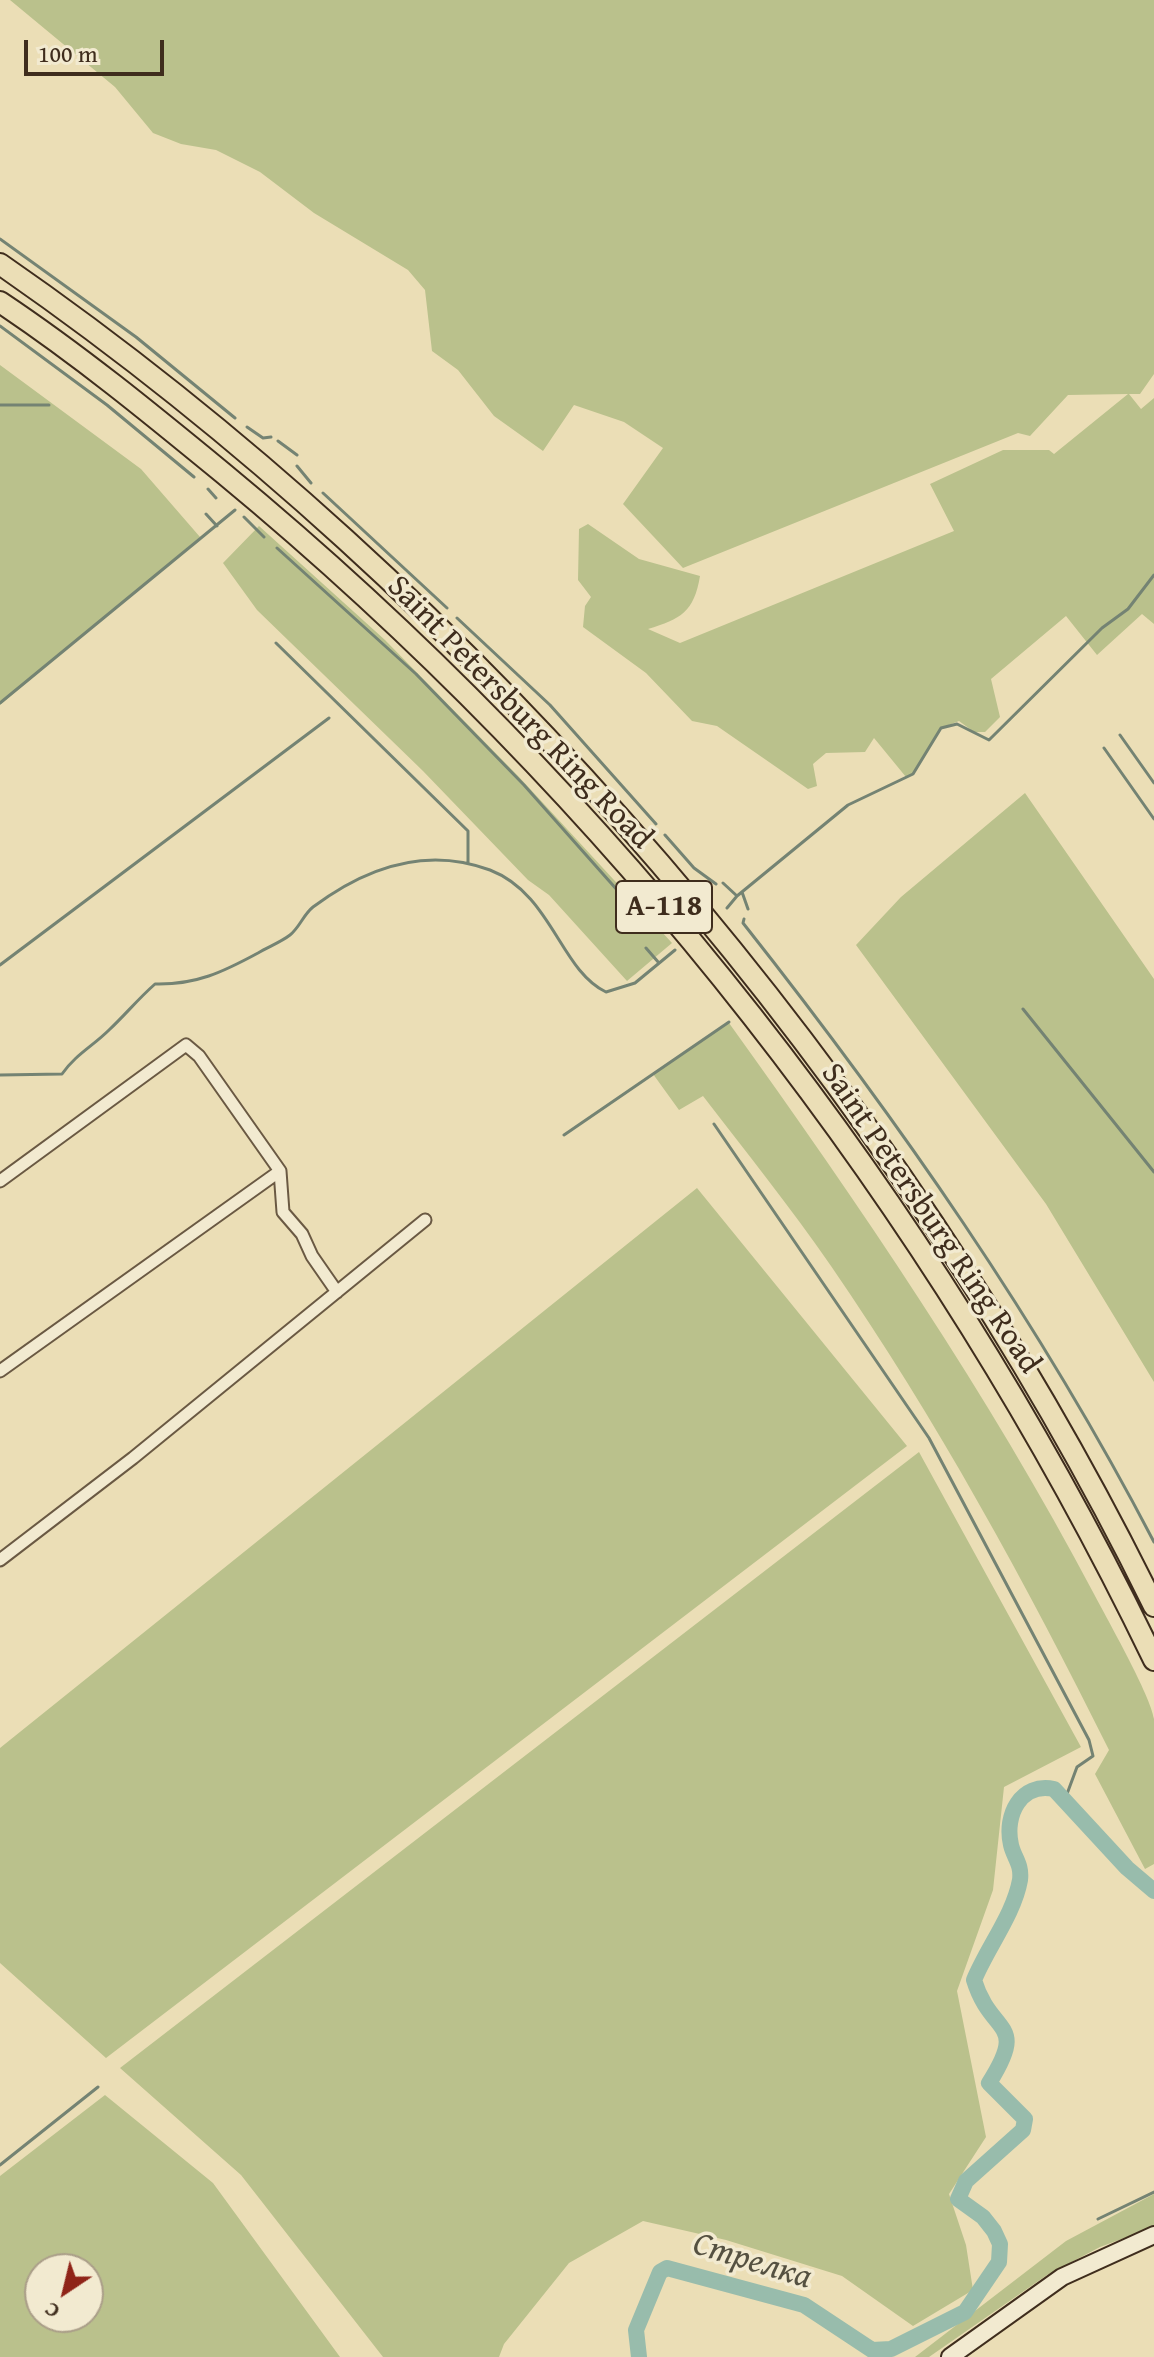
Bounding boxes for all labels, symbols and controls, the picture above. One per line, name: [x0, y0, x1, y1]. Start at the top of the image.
scale bar: [28, 24, 168, 74]
text: 100 m: [38, 36, 98, 71]
street label: Saint Petersburg Ring Road: [378, 568, 660, 858]
road number: А-118: [616, 881, 712, 933]
street label: Saint Petersburg Ring Road: [812, 1057, 1048, 1381]
water label: Стрелка: [688, 2225, 816, 2299]
north arrow: [24, 2253, 104, 2333]
text: С: [37, 2294, 66, 2328]

